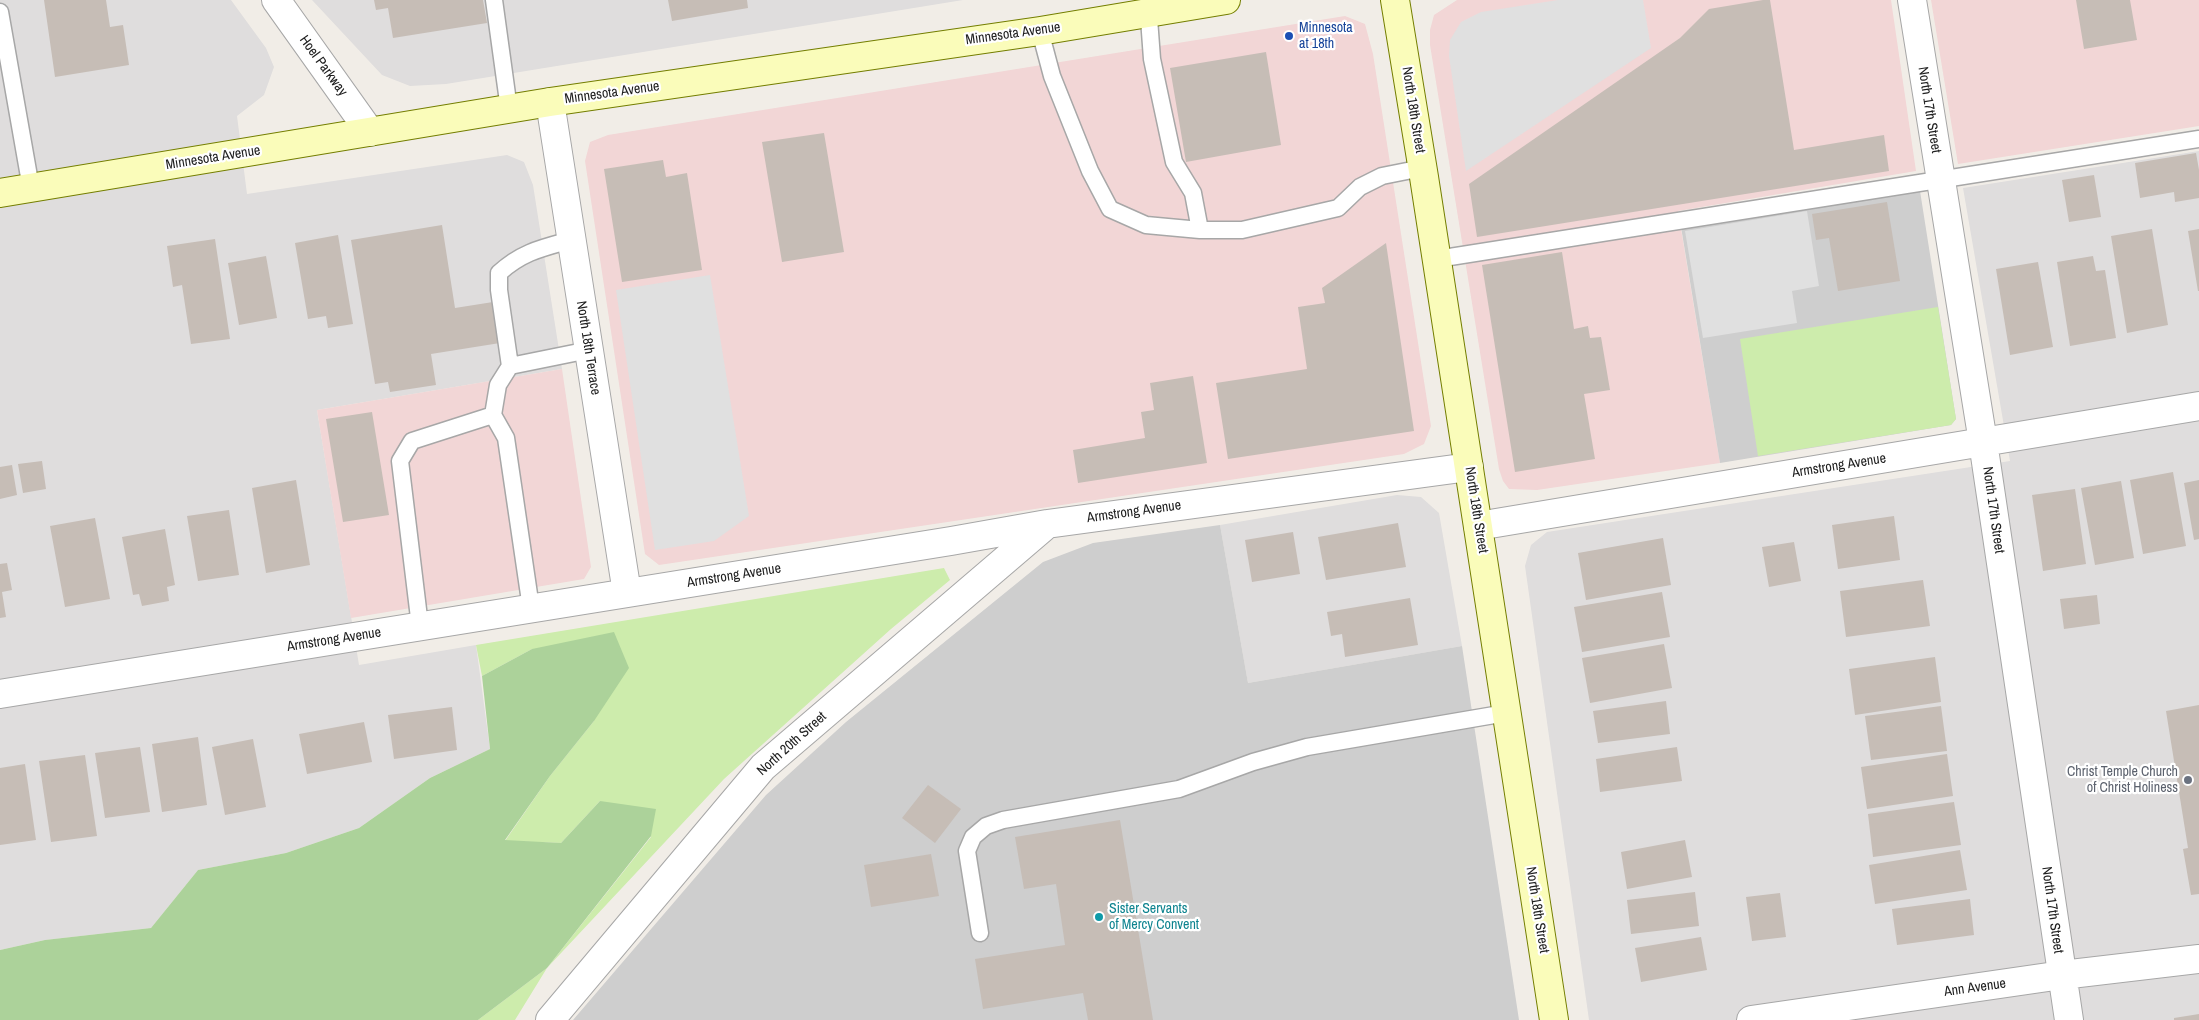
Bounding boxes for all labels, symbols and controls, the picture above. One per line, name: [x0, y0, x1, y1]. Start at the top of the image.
street label: Minnesota Avenue: [965, 19, 1061, 49]
place label: Minnesota at 18th: [1299, 20, 1353, 52]
marker: Minnesota at 18th: [1283, 30, 1295, 42]
street label: Hoel Parkway: [295, 32, 351, 100]
street label: North 18th Street: [1398, 66, 1428, 154]
street label: North 17th Street: [1914, 66, 1944, 154]
street label: Minnesota Avenue: [564, 78, 660, 108]
street label: Minnesota Avenue: [165, 142, 261, 174]
street label: North 18th Terrace: [572, 300, 604, 396]
street label: Armstrong Avenue: [1791, 450, 1887, 482]
street label: North 18th Street: [1461, 466, 1491, 554]
street label: North 17th Street: [1979, 466, 2007, 554]
street label: Armstrong Avenue: [1086, 497, 1182, 527]
street label: Armstrong Avenue: [686, 560, 782, 592]
street label: Armstrong Avenue: [286, 624, 382, 656]
street label: North 20th Street: [754, 709, 830, 779]
place label: Christ Temple Church of Christ Holiness: [2067, 764, 2178, 796]
marker: Christ Temple Church of Christ Holiness: [2182, 774, 2194, 786]
street label: North 18th Street: [1522, 866, 1552, 954]
street label: North 17th Street: [2038, 866, 2066, 954]
place label: Sister Servants of Mercy Convent: [1109, 901, 1199, 934]
marker: Sister Servants of Mercy Convent: [1093, 911, 1105, 923]
street label: Ann Avenue: [1943, 975, 2007, 1001]

